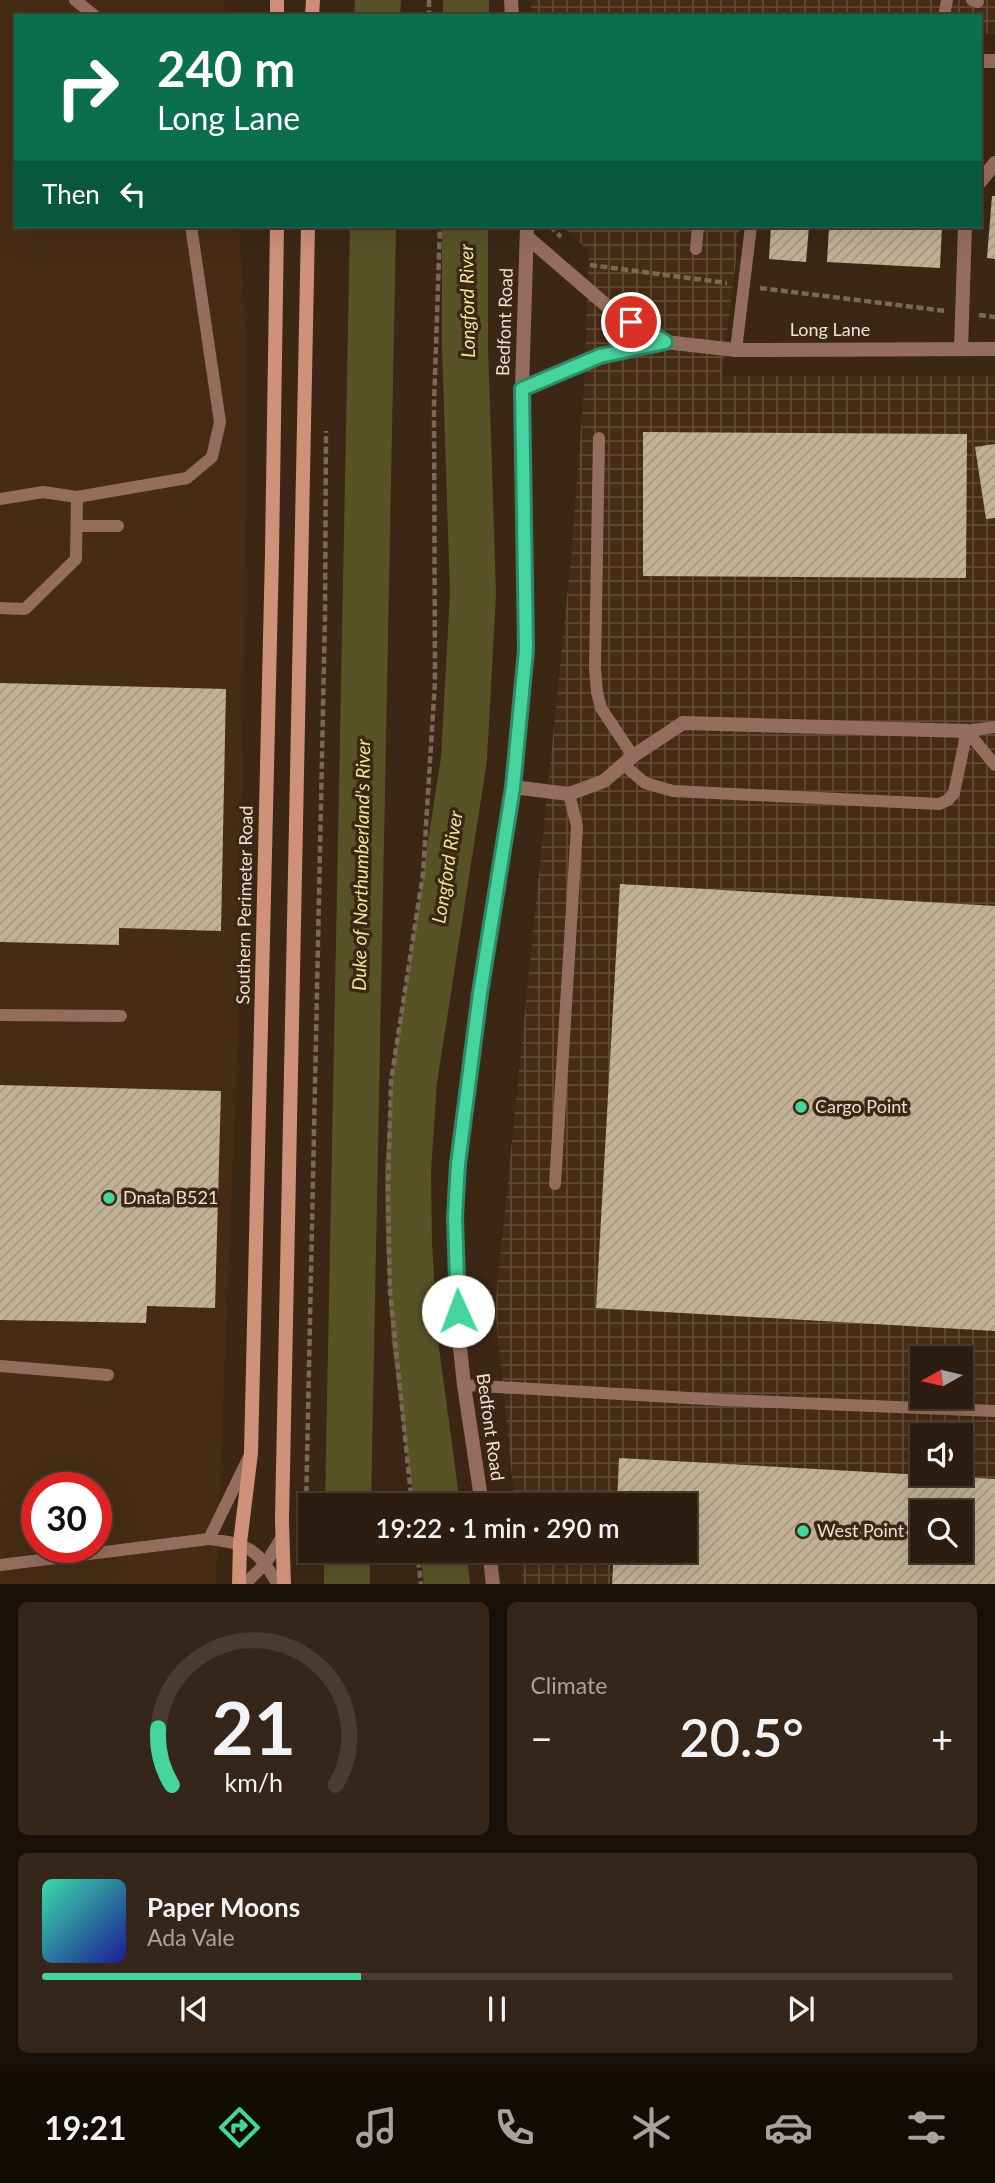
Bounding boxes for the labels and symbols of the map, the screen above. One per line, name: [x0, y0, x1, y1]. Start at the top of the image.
water label: Longford River: [454, 244, 479, 358]
street label: Bedfont Road: [491, 268, 517, 376]
pin: [601, 292, 661, 352]
street label: Long Lane: [790, 318, 870, 340]
water label: Duke of Northumberland's River: [347, 738, 374, 991]
street label: Southern Perimeter Road: [231, 805, 257, 1005]
water label: Longford River: [426, 809, 467, 925]
place label: Cargo Point: [815, 1095, 908, 1117]
marker: Cargo Point: [793, 1099, 809, 1115]
place label: Dnata B521: [123, 1186, 218, 1208]
marker: Dnata B521: [101, 1190, 117, 1206]
position arrow: [421, 1274, 495, 1348]
north arrow: [910, 1346, 973, 1409]
street label: Bedfont Road: [473, 1372, 509, 1482]
speed limit sign: 30: [21, 1472, 112, 1563]
place label: West Point: [817, 1519, 905, 1541]
marker: West Point: [795, 1523, 811, 1539]

